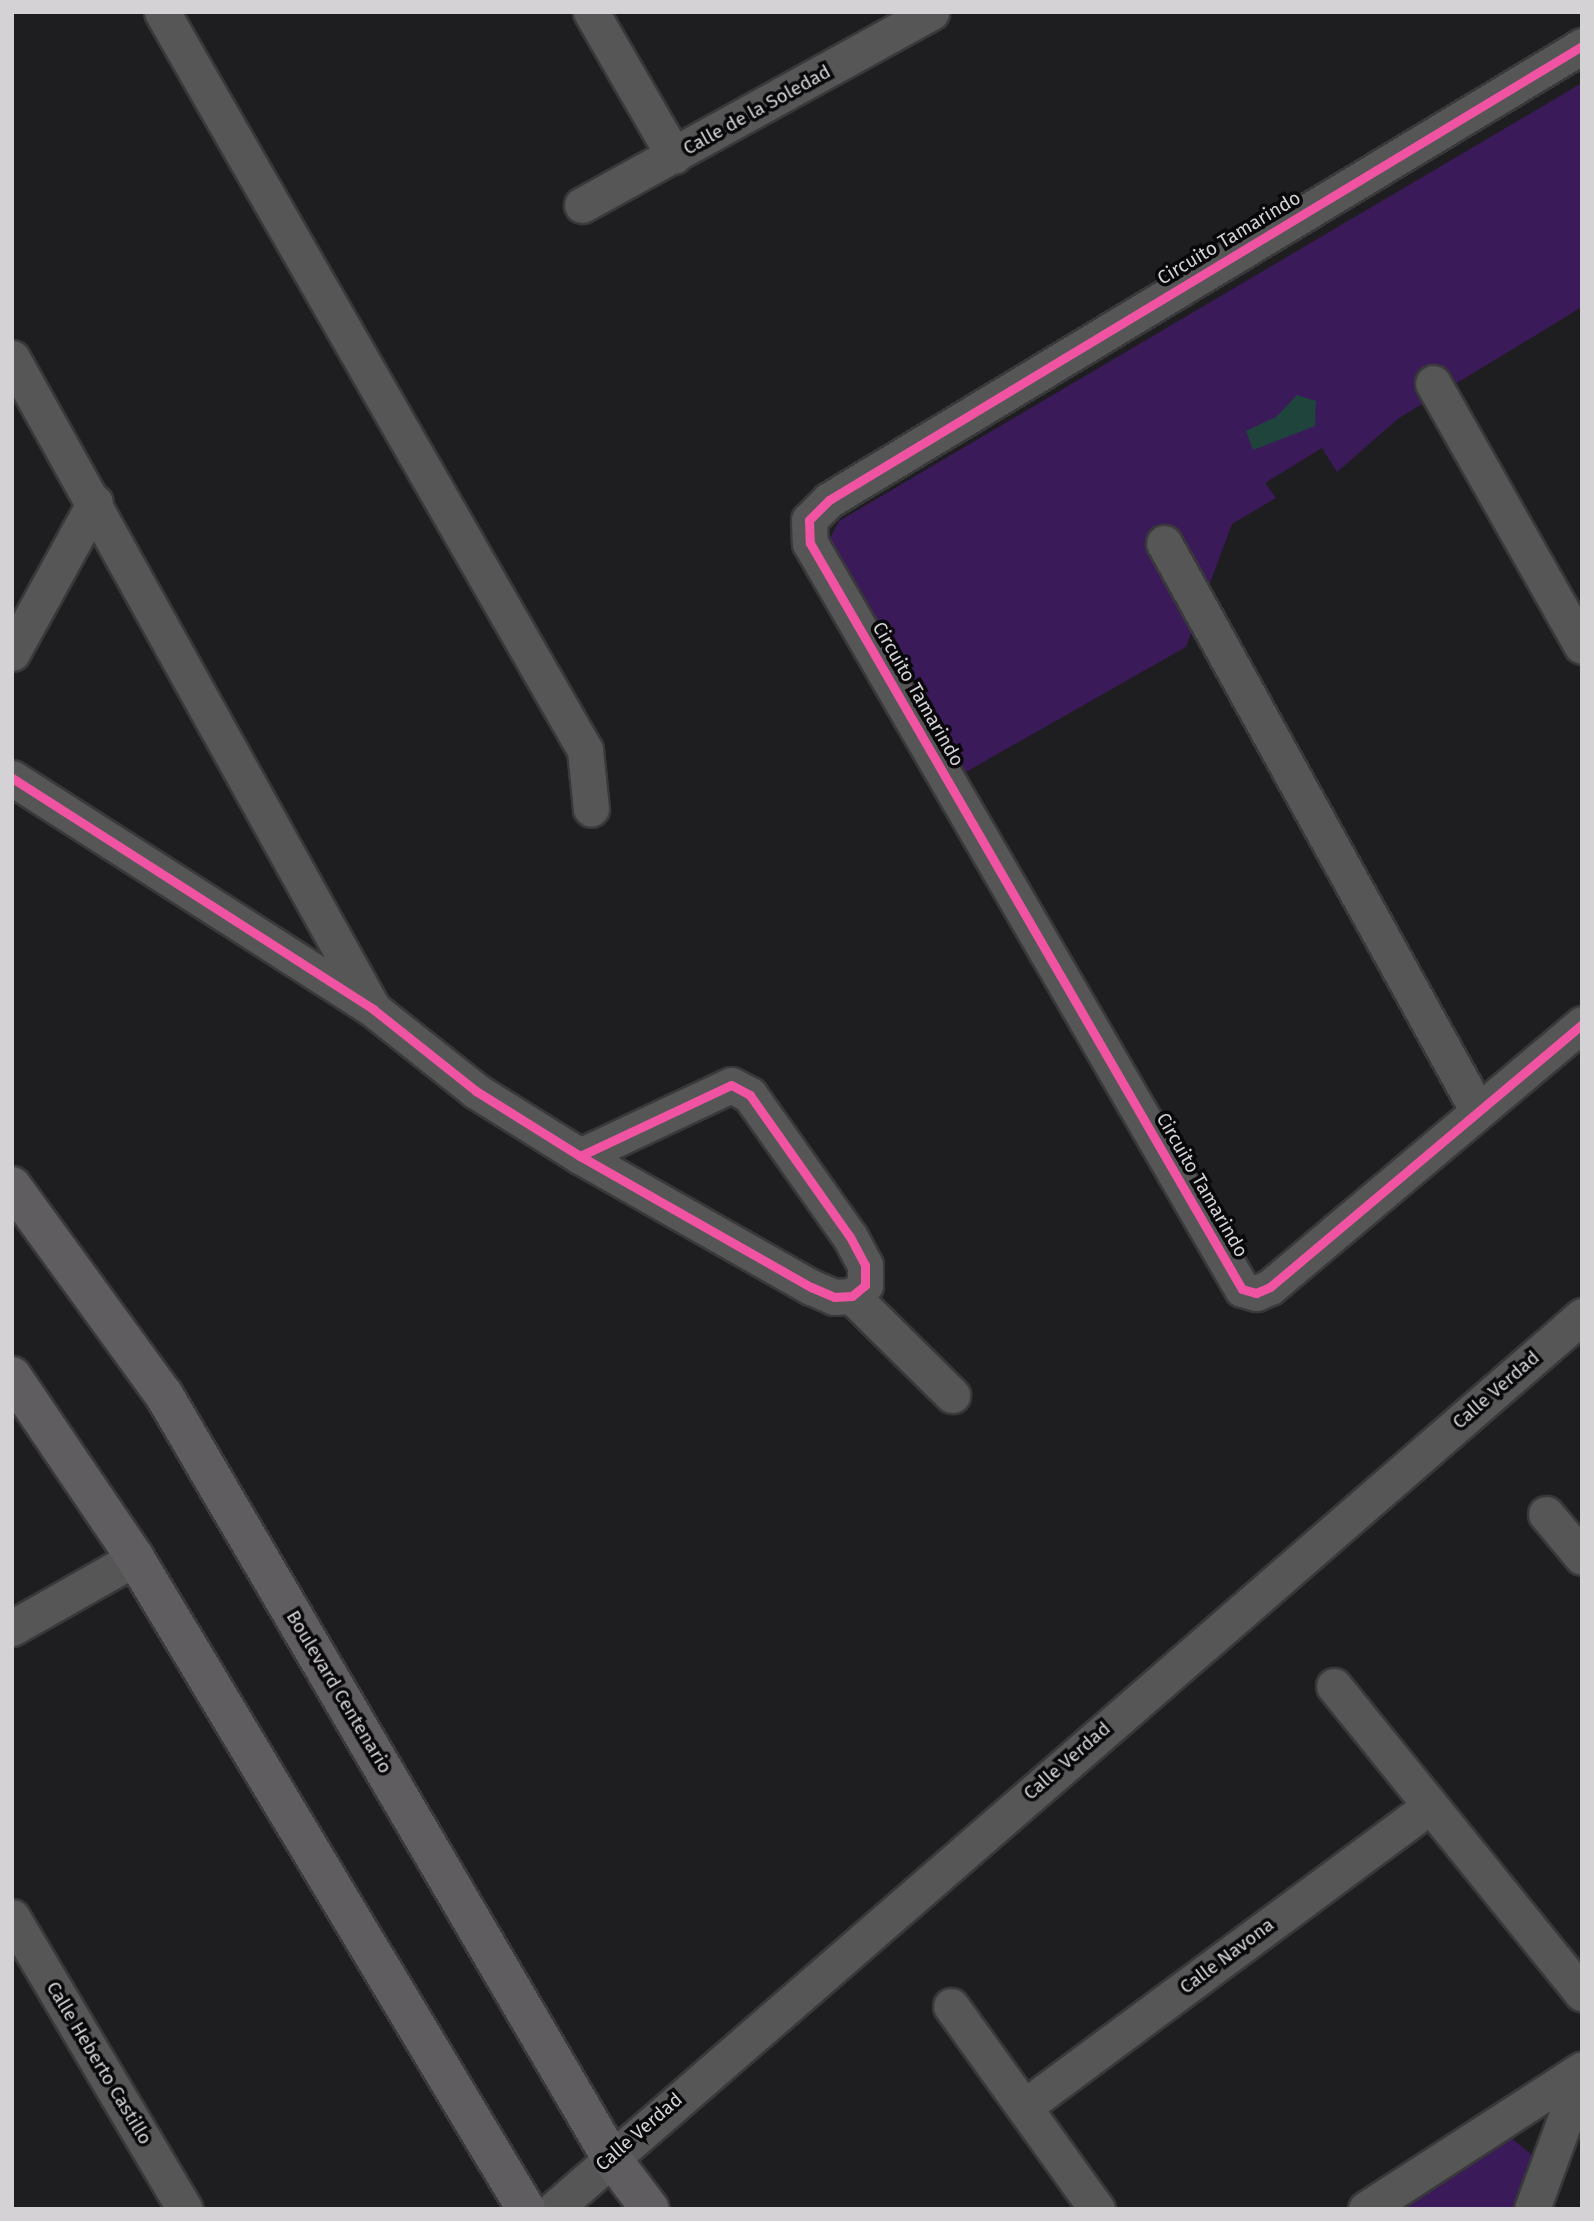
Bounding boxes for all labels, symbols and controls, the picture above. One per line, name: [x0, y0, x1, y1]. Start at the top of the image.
street label: Calle de la Soledad: [679, 60, 835, 160]
street label: Circuito Tamarindo: [1153, 186, 1305, 290]
street label: Circuito Tamarindo: [867, 618, 969, 770]
street label: Circuito Tamarindo: [1151, 1109, 1253, 1261]
street label: Calle Verdad: [1448, 1346, 1544, 1434]
street label: Boulevard Centenario: [281, 1606, 397, 1778]
street label: Calle Verdad: [1019, 1717, 1115, 1805]
street label: Calle Navona: [1175, 1913, 1279, 1999]
street label: Calle Heberto Castillo: [41, 1977, 157, 2149]
street label: Calle Verdad: [591, 2088, 687, 2176]

